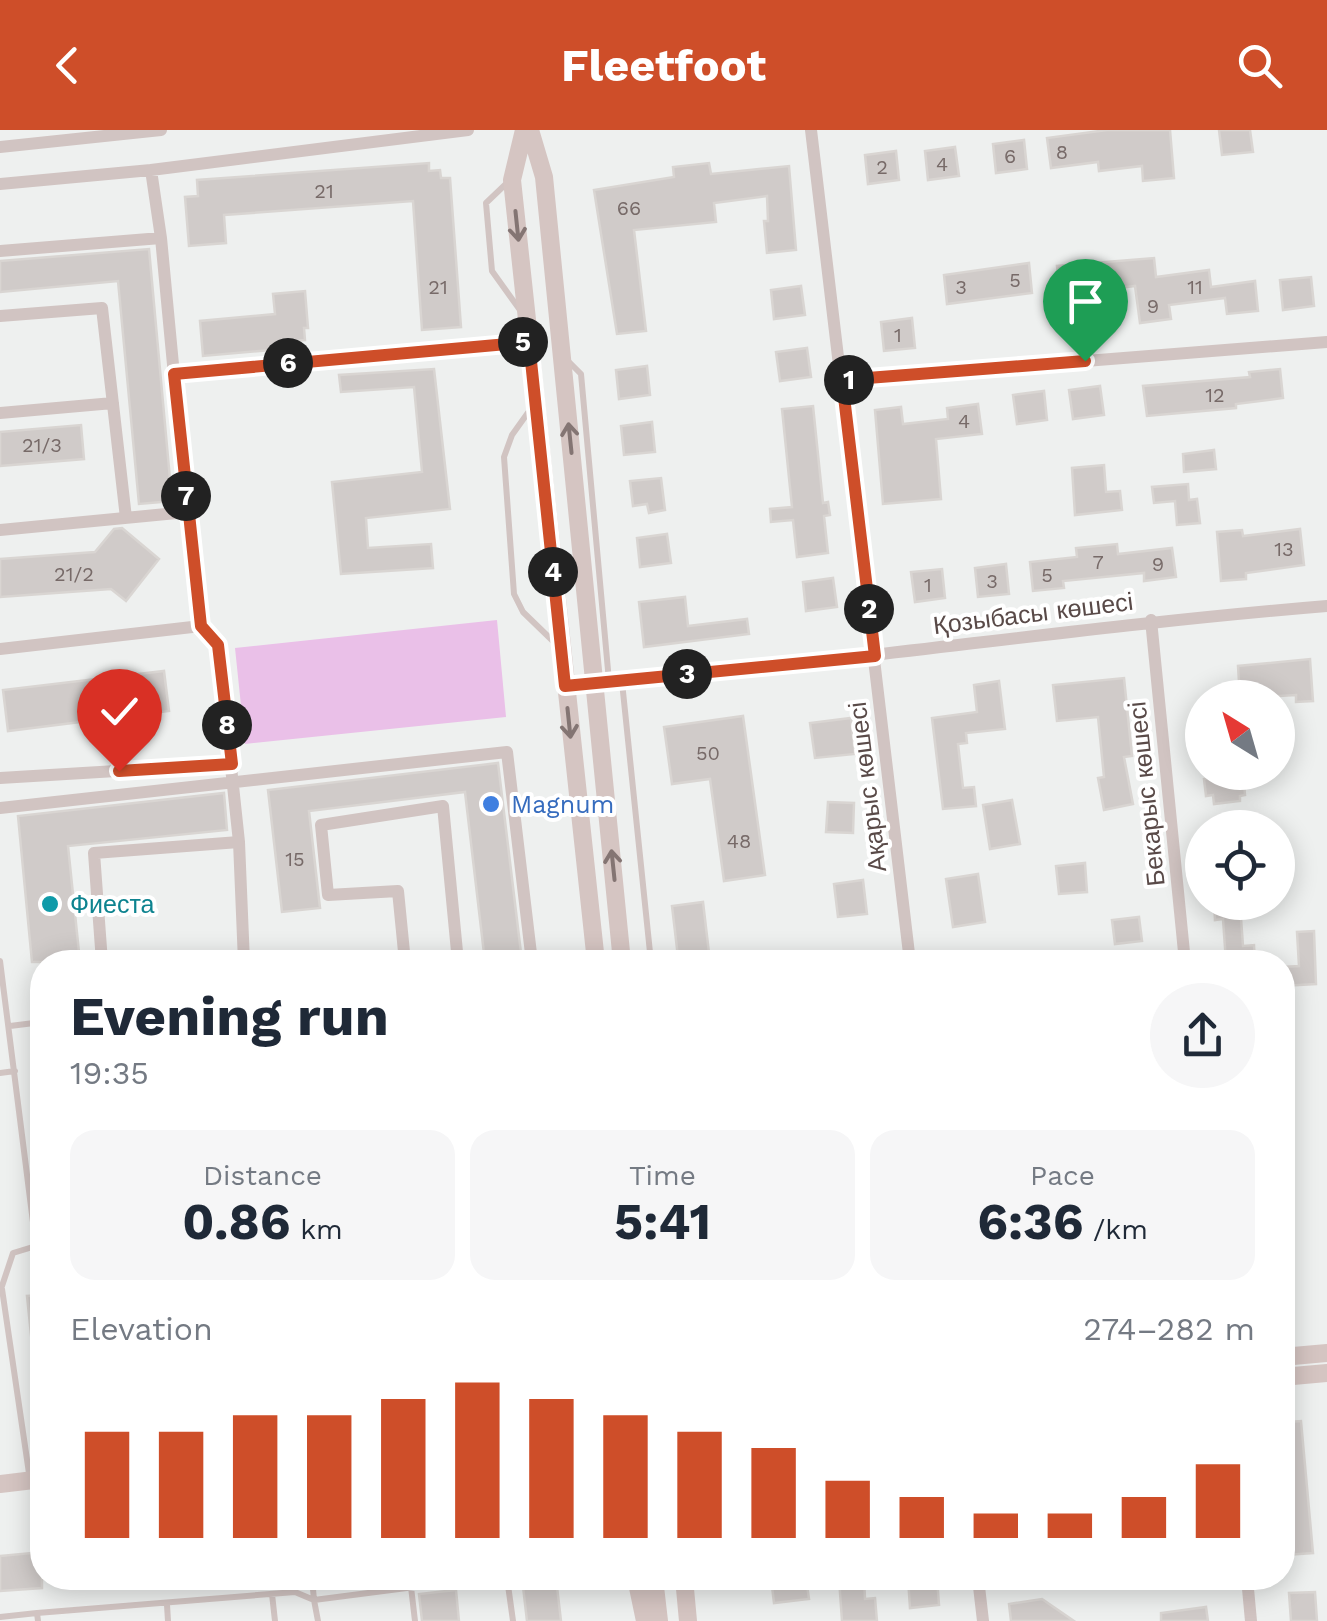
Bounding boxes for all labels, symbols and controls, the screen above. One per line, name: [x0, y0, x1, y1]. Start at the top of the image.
icon: back: [40, 38, 95, 93]
icon: search: [1232, 38, 1287, 93]
text: Fleetfoot: [561, 39, 766, 92]
house number: 8: [1056, 140, 1068, 164]
house number: 6: [1004, 144, 1016, 168]
house number: 4: [936, 152, 948, 176]
house number: 2: [876, 155, 888, 179]
house number: 21: [314, 179, 334, 203]
house number: 66: [617, 196, 641, 220]
one-way arrow: [508, 209, 527, 242]
pin: [1043, 259, 1128, 362]
house number: 5: [1009, 268, 1021, 292]
icon: arrive: [1058, 274, 1113, 329]
house number: 21: [428, 275, 448, 299]
house number: 3: [955, 275, 967, 299]
house number: 11: [1187, 275, 1203, 299]
house number: 9: [1147, 294, 1159, 318]
pin: 5: [498, 317, 548, 367]
house number: 1: [894, 323, 902, 347]
text: 5: [515, 325, 531, 358]
pin: 6: [263, 338, 313, 388]
text: 6: [279, 346, 297, 379]
pin: 1: [824, 355, 874, 405]
text: 1: [843, 363, 855, 396]
house number: 12: [1205, 383, 1225, 407]
house number: 4: [958, 409, 970, 433]
one-way arrow: [561, 422, 580, 454]
house number: 21/3: [22, 433, 62, 457]
pin: 7: [161, 471, 211, 521]
text: 7: [177, 479, 195, 512]
house number: 13: [1274, 537, 1294, 561]
pin: 4: [528, 547, 578, 597]
house number: 7: [1092, 550, 1104, 574]
house number: 9: [1152, 552, 1164, 576]
text: 4: [544, 555, 562, 588]
house number: 21/2: [54, 562, 94, 586]
house number: 5: [1041, 563, 1053, 587]
house number: 3: [986, 569, 998, 593]
house number: 1: [924, 573, 932, 597]
pin: 2: [844, 584, 894, 634]
street label: Қозыбасы көшесі: [931, 587, 1135, 640]
text: 2: [861, 592, 877, 625]
pin: 3: [662, 649, 712, 699]
text: 3: [679, 657, 695, 690]
pin: [77, 669, 162, 772]
north arrow: [1185, 680, 1295, 790]
map controls: [1185, 680, 1295, 920]
icon: check: [92, 684, 147, 739]
pin: 8: [202, 700, 252, 750]
street label: Ақарыс көшесі: [843, 700, 892, 874]
street label: Бекарыс көшесі: [1122, 700, 1171, 888]
one-way arrow: [560, 707, 579, 739]
text: 8: [218, 708, 236, 741]
house number: 50: [696, 741, 720, 765]
place label: Magnum: [511, 790, 614, 819]
marker: Magnum: [480, 793, 502, 815]
button: locate: [1185, 810, 1295, 920]
house number: 48: [727, 829, 751, 853]
house number: 15: [285, 847, 305, 871]
one-way arrow: [603, 850, 622, 882]
place label: Фиеста: [70, 890, 155, 919]
marker: Фиеста: [39, 893, 61, 915]
button: share: [1150, 983, 1255, 1088]
text: Evening run: [70, 984, 389, 1048]
text: 19:35: [70, 1054, 149, 1092]
text: Distance: [203, 1159, 322, 1192]
text: Time: [629, 1159, 696, 1192]
text: Pace: [1030, 1159, 1095, 1192]
text: 0.86: [182, 1192, 291, 1251]
text: 5:41: [614, 1192, 711, 1251]
text: 6:36: [977, 1192, 1084, 1251]
text: km: [291, 1213, 343, 1246]
text: /km: [1084, 1213, 1148, 1246]
text: Elevation: [70, 1310, 213, 1348]
text: 274–282 m: [1083, 1310, 1255, 1348]

